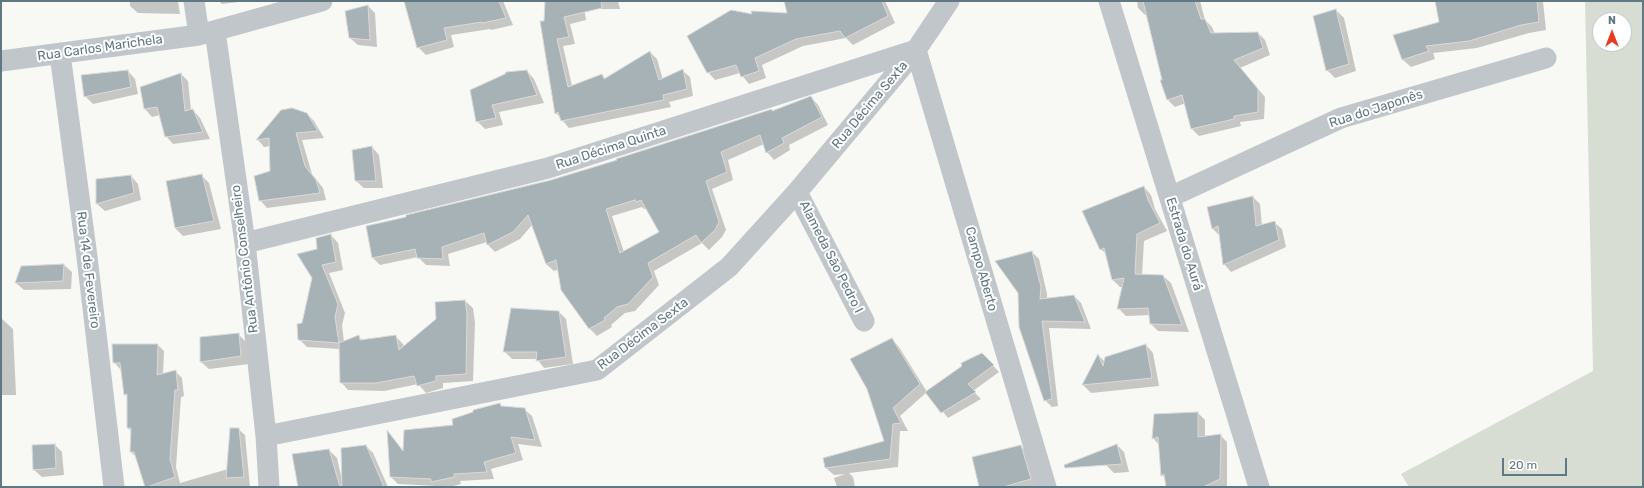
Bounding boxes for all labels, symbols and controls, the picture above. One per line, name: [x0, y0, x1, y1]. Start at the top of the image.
north arrow: [1592, 12, 1632, 52]
text: N: [1608, 14, 1616, 27]
street label: Rua Carlos Marichela: [36, 31, 164, 65]
street label: Rua Décima Sexta: [829, 58, 911, 152]
street label: Rua do Japonês: [1327, 87, 1425, 131]
street label: Rua Décima Quinta: [554, 123, 668, 173]
street label: Rua Antônio Conselheiro: [228, 184, 262, 334]
street label: Estrada do Aurá: [1162, 196, 1206, 292]
street label: Alameda São Pedro I: [796, 198, 866, 316]
street label: Rua 14 de Fevereiro: [73, 211, 103, 329]
street label: Campo Aberto: [962, 225, 1000, 313]
street label: Rua Décima Sexta: [595, 295, 691, 373]
scale bar: [1504, 450, 1569, 476]
text: 20 m: [1509, 458, 1537, 472]

